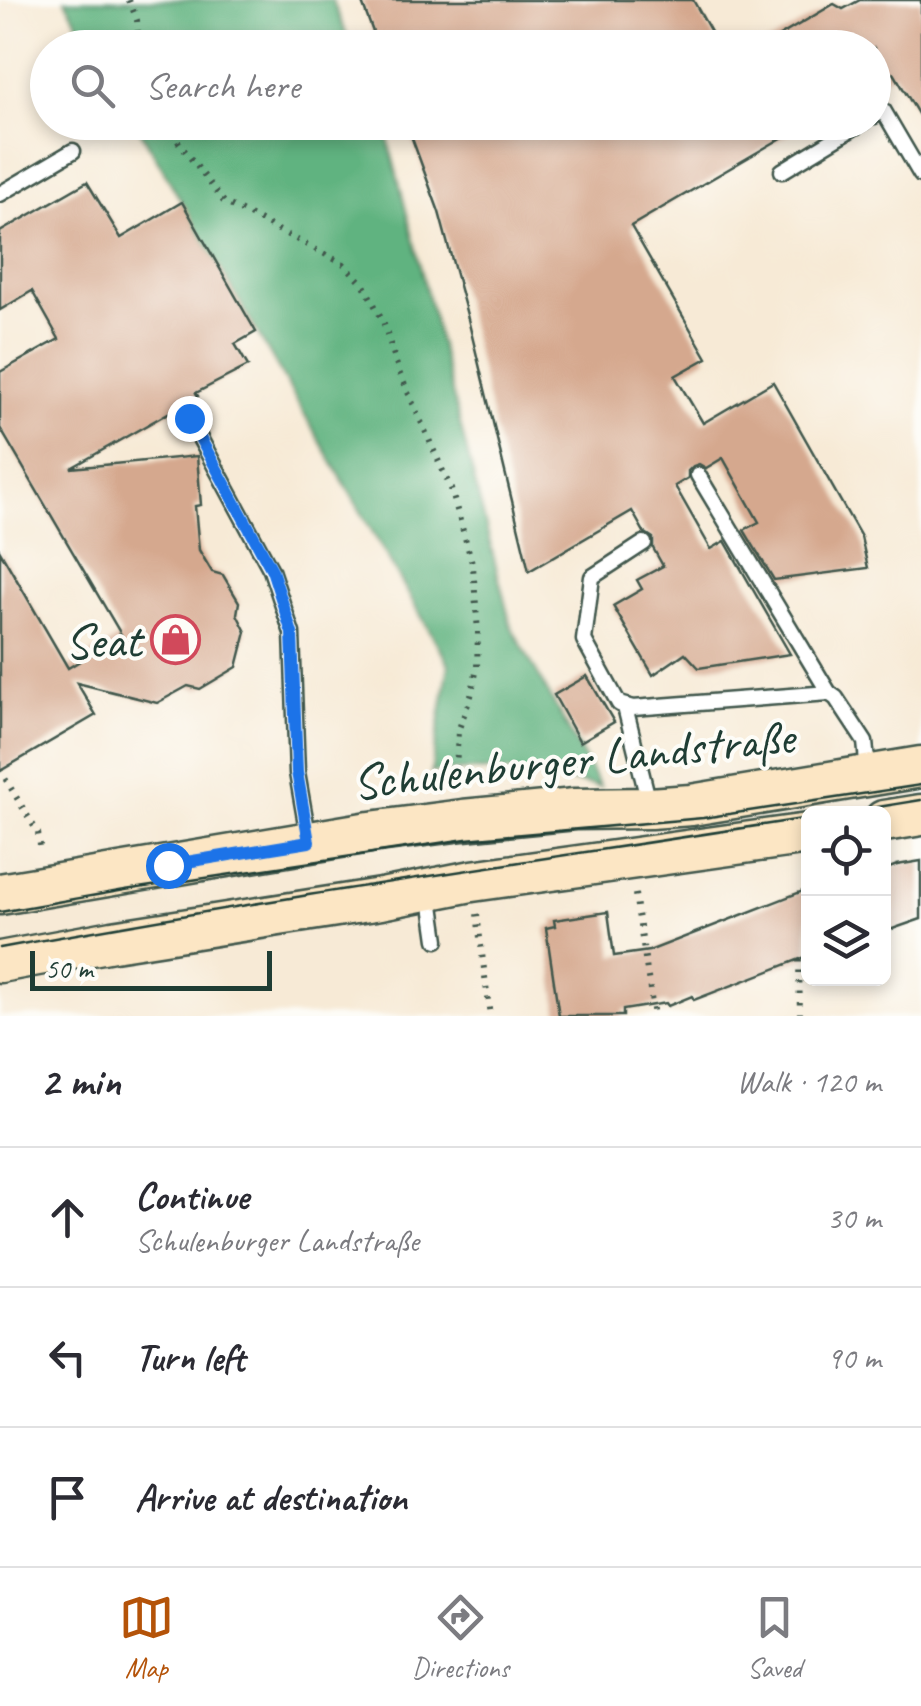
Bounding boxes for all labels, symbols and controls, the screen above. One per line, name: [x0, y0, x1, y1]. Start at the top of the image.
search box: [30, 30, 891, 140]
icon: search: [65, 58, 120, 113]
text: Search here: [145, 62, 300, 109]
route end: [167, 396, 213, 442]
place label: Seat: [65, 609, 145, 672]
shop icon: Seat: [150, 613, 202, 665]
street label: Schulenburger Landstraße: [349, 705, 801, 814]
map controls: [801, 806, 891, 986]
button: locate: [801, 806, 891, 896]
route start: [146, 843, 192, 889]
button: layers: [801, 896, 891, 986]
scale bar: [30, 946, 272, 990]
text: 50 m: [45, 951, 93, 986]
text: 2 min: [40, 1055, 120, 1108]
text: Walk · 120 m: [737, 1061, 881, 1102]
text: Continue: [135, 1173, 249, 1220]
icon: ahead: [40, 1190, 95, 1245]
text: 30 m: [827, 1197, 881, 1238]
text: Schulenburger Landstraße: [135, 1220, 419, 1261]
icon: left: [40, 1330, 95, 1385]
text: Turn left: [135, 1334, 245, 1381]
text: 90 m: [827, 1337, 881, 1378]
icon: arrive: [40, 1470, 95, 1525]
text: Arrive at destination: [135, 1474, 407, 1521]
tab: Map: [119, 1590, 174, 1685]
tab: Directions: [412, 1590, 509, 1685]
tab: Saved: [747, 1590, 802, 1685]

